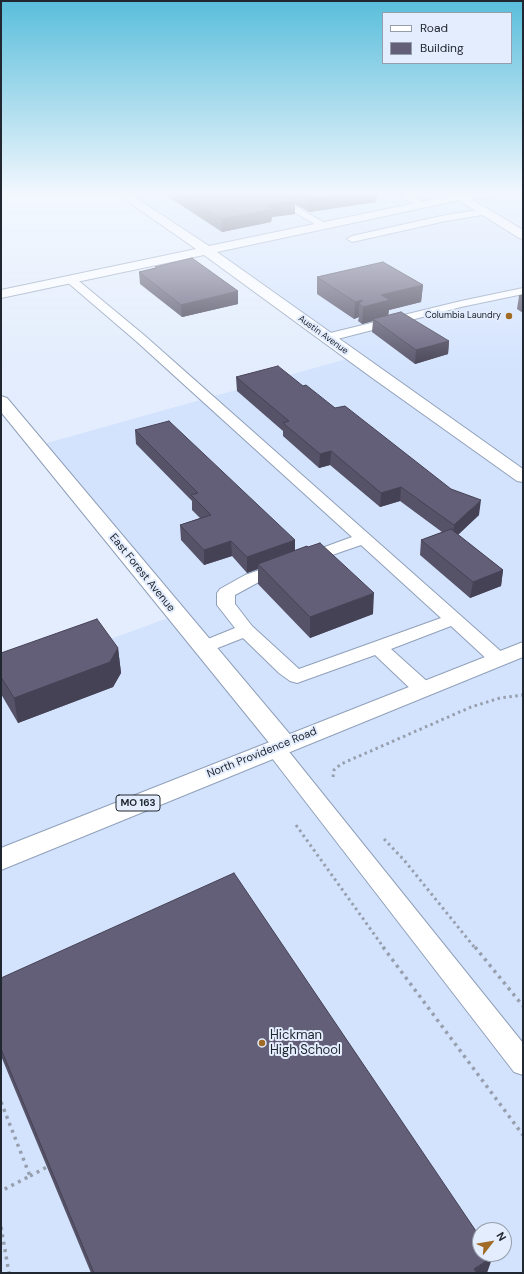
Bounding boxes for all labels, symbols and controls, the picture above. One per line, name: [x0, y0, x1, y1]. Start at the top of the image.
legend: [382, 12, 512, 64]
text: Road: [420, 20, 448, 36]
text: Building: [420, 40, 464, 56]
place label: Columbia Laundry: [425, 311, 501, 321]
marker: Columbia Laundry: [504, 311, 514, 321]
street label: Austin Avenue: [296, 313, 350, 357]
street label: East Forest Avenue: [106, 531, 178, 615]
street label: North Providence Road: [205, 725, 319, 781]
road number: MO 163: [116, 795, 160, 811]
place label: Hickman High School: [270, 1028, 341, 1059]
marker: Hickman High School: [257, 1038, 267, 1048]
north arrow: [472, 1222, 512, 1262]
text: N: [493, 1229, 509, 1243]

